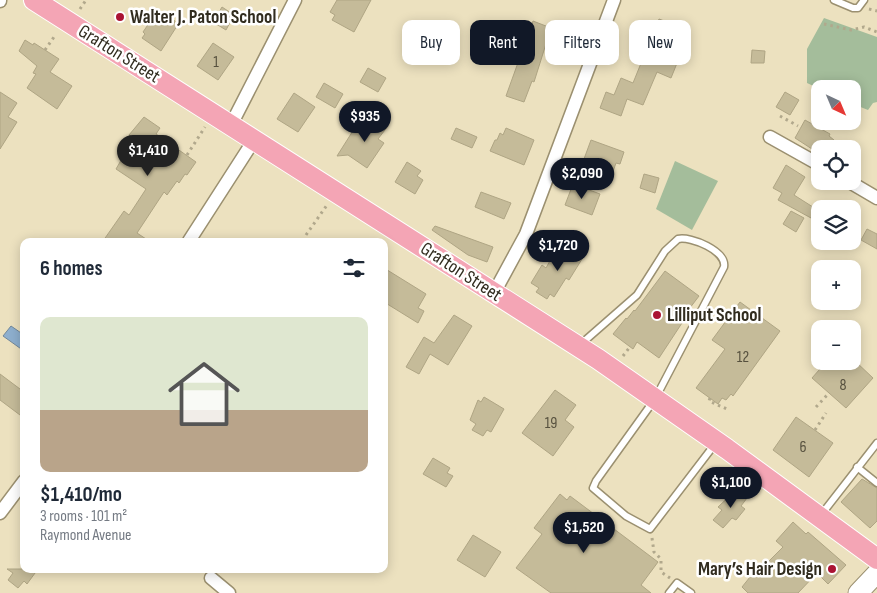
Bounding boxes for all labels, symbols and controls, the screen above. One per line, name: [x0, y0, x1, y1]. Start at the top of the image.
place label: Walter J. Paton School: [130, 6, 276, 29]
marker: Walter J. Paton School: [114, 11, 126, 23]
street label: Grafton Street: [74, 20, 164, 88]
chip: Buy: [402, 20, 460, 65]
chip: Rent: [470, 20, 535, 65]
chip: Filters: [545, 20, 619, 65]
chip: New: [629, 20, 691, 65]
house number: 1: [213, 53, 219, 72]
north arrow: [811, 80, 861, 130]
map controls: [811, 80, 861, 370]
pin: $935: [335, 100, 395, 143]
text: $935: [350, 107, 380, 126]
pin: $1,410: [107, 134, 189, 177]
button: locate: [811, 140, 861, 190]
text: $1,410: [128, 141, 168, 160]
pin: $2,090: [541, 158, 623, 200]
text: $2,090: [561, 164, 603, 183]
button: layers: [811, 200, 861, 250]
pin: $1,720: [517, 230, 599, 272]
text: $1,720: [538, 236, 578, 255]
street label: Grafton Street: [416, 237, 506, 307]
icon: filters: [340, 254, 368, 282]
text: 6 homes: [40, 256, 103, 281]
button: +: [811, 260, 861, 310]
place label: Lilliput School: [667, 304, 761, 327]
marker: Lilliput School: [651, 309, 663, 321]
button: −: [811, 320, 861, 370]
house number: 12: [737, 348, 749, 367]
icon: home: [159, 349, 249, 439]
house number: 8: [839, 376, 847, 395]
house number: 19: [545, 414, 557, 433]
house number: 6: [799, 438, 807, 457]
pin: $1,100: [690, 466, 772, 509]
text: $1,100: [711, 473, 751, 492]
text: $1,410/mo: [40, 482, 122, 507]
text: 3 rooms · 101 m²: [40, 507, 127, 526]
pin: $1,520: [543, 512, 625, 554]
text: $1,520: [564, 518, 604, 537]
text: Raymond Avenue: [40, 526, 132, 545]
place label: Mary’s Hair Design: [698, 558, 822, 581]
marker: Mary’s Hair Design: [826, 563, 838, 575]

